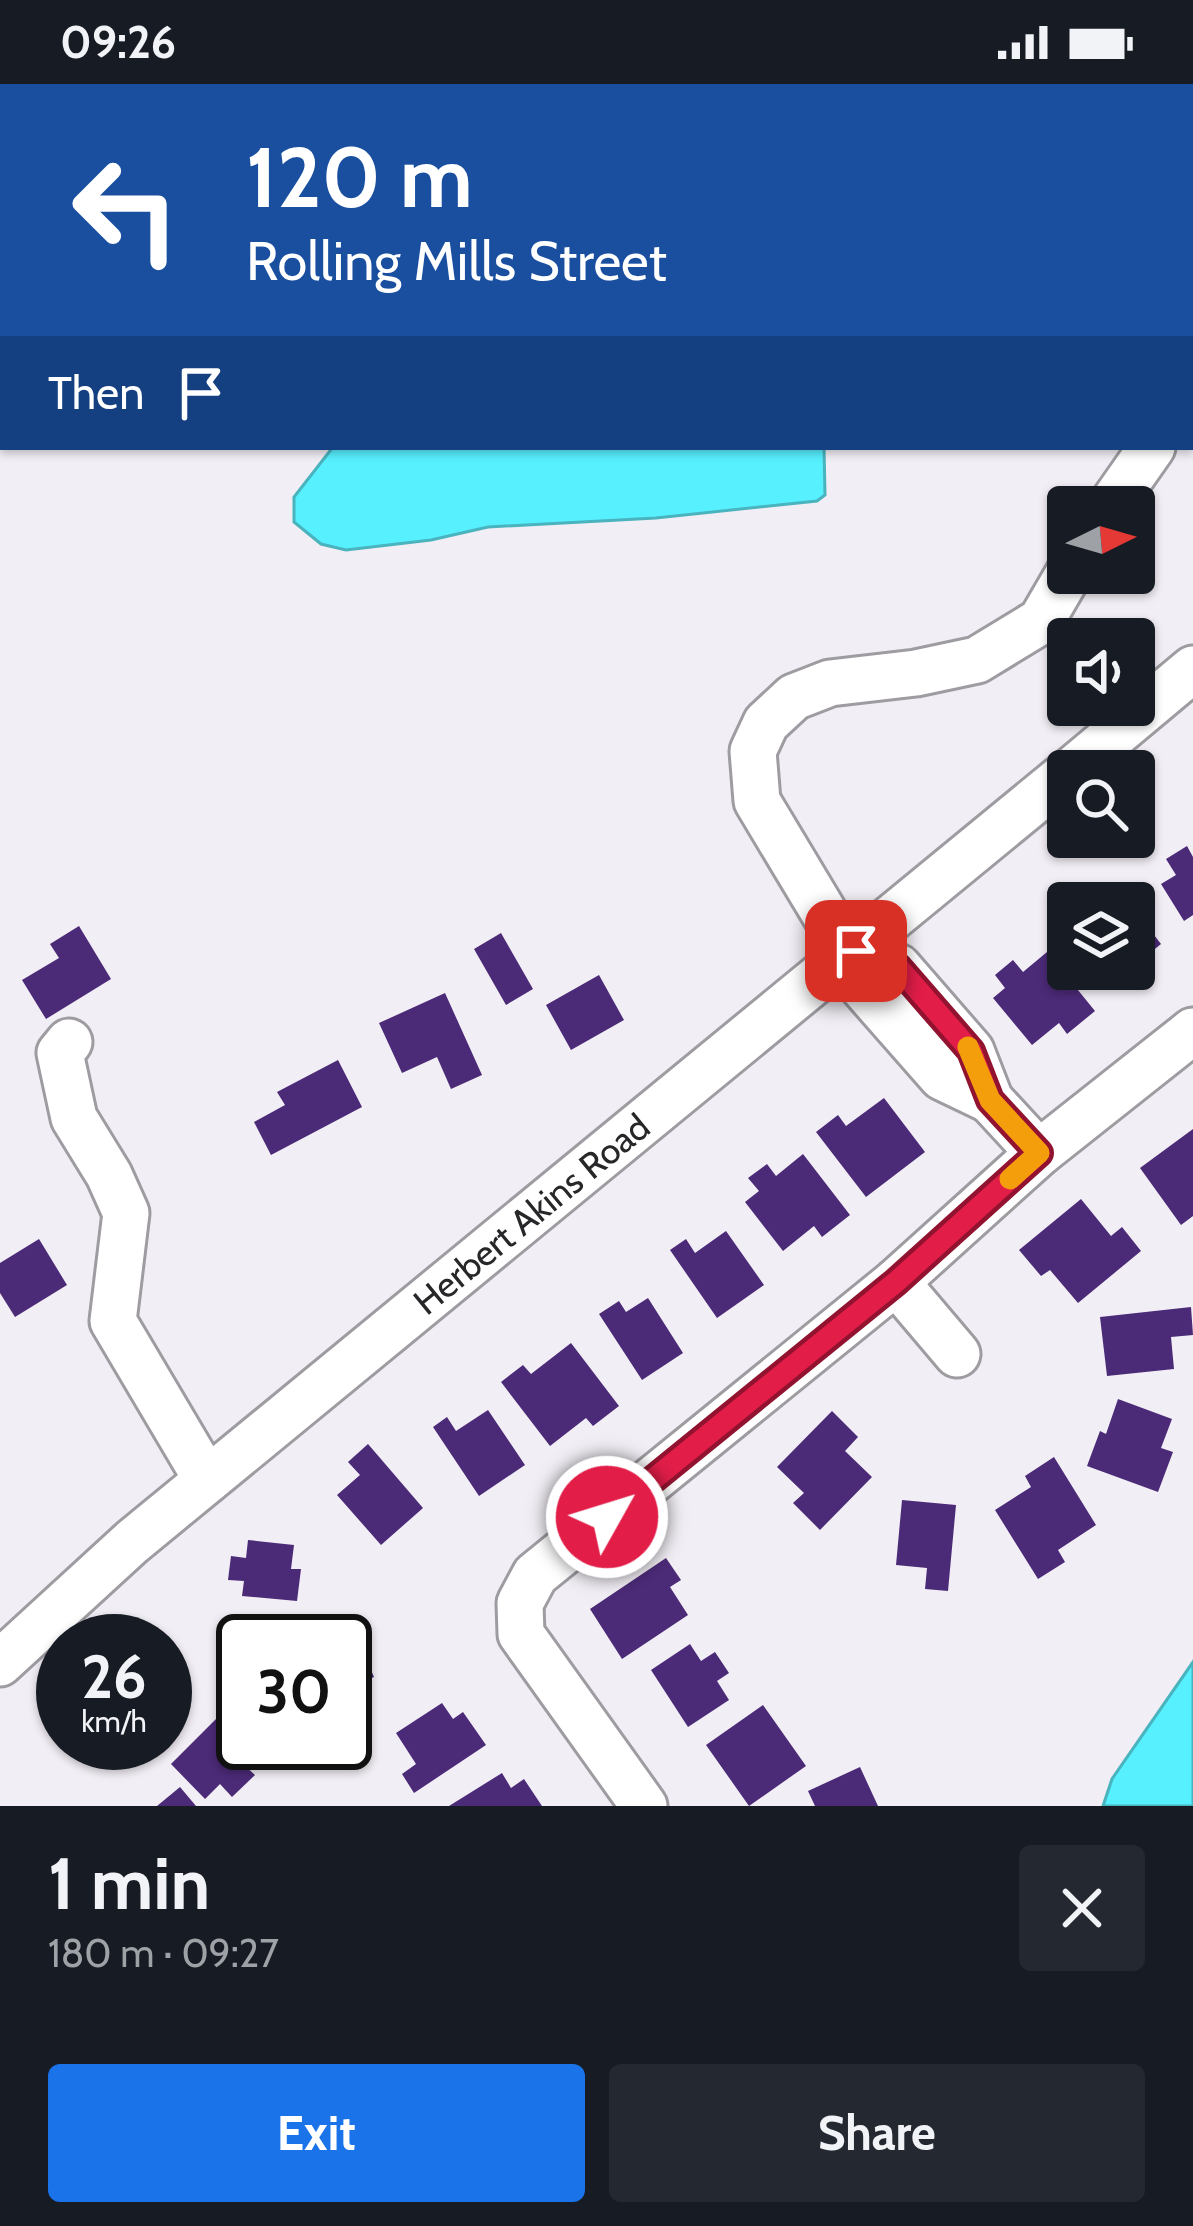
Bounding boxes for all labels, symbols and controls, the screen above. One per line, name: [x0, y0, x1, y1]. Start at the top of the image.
text: 09:26: [60, 15, 176, 69]
text: 120 m: [246, 126, 473, 228]
icon: left: [48, 132, 204, 288]
text: Rolling Mills Street: [246, 228, 667, 294]
icon: arrive: [168, 360, 234, 426]
text: Then: [48, 366, 144, 420]
north arrow: [1047, 486, 1155, 594]
map controls: [1047, 486, 1155, 990]
button: sound: [1047, 618, 1155, 726]
button: search: [1047, 750, 1155, 858]
button: layers: [1047, 882, 1155, 990]
pin: [805, 900, 907, 1002]
icon: arrive: [823, 918, 889, 984]
street label: Herbert Akins Road: [405, 1104, 658, 1324]
position arrow: [544, 1454, 670, 1580]
speed limit sign: 30: [216, 1614, 372, 1770]
text: 26: [81, 1640, 147, 1713]
text: km/h: [81, 1703, 147, 1740]
text: 1 min: [48, 1840, 210, 1927]
button: close: [1019, 1845, 1145, 1971]
text: 180 m · 09:27: [48, 1929, 279, 1977]
button: Exit: [48, 2064, 585, 2202]
button: Share: [609, 2064, 1145, 2202]

